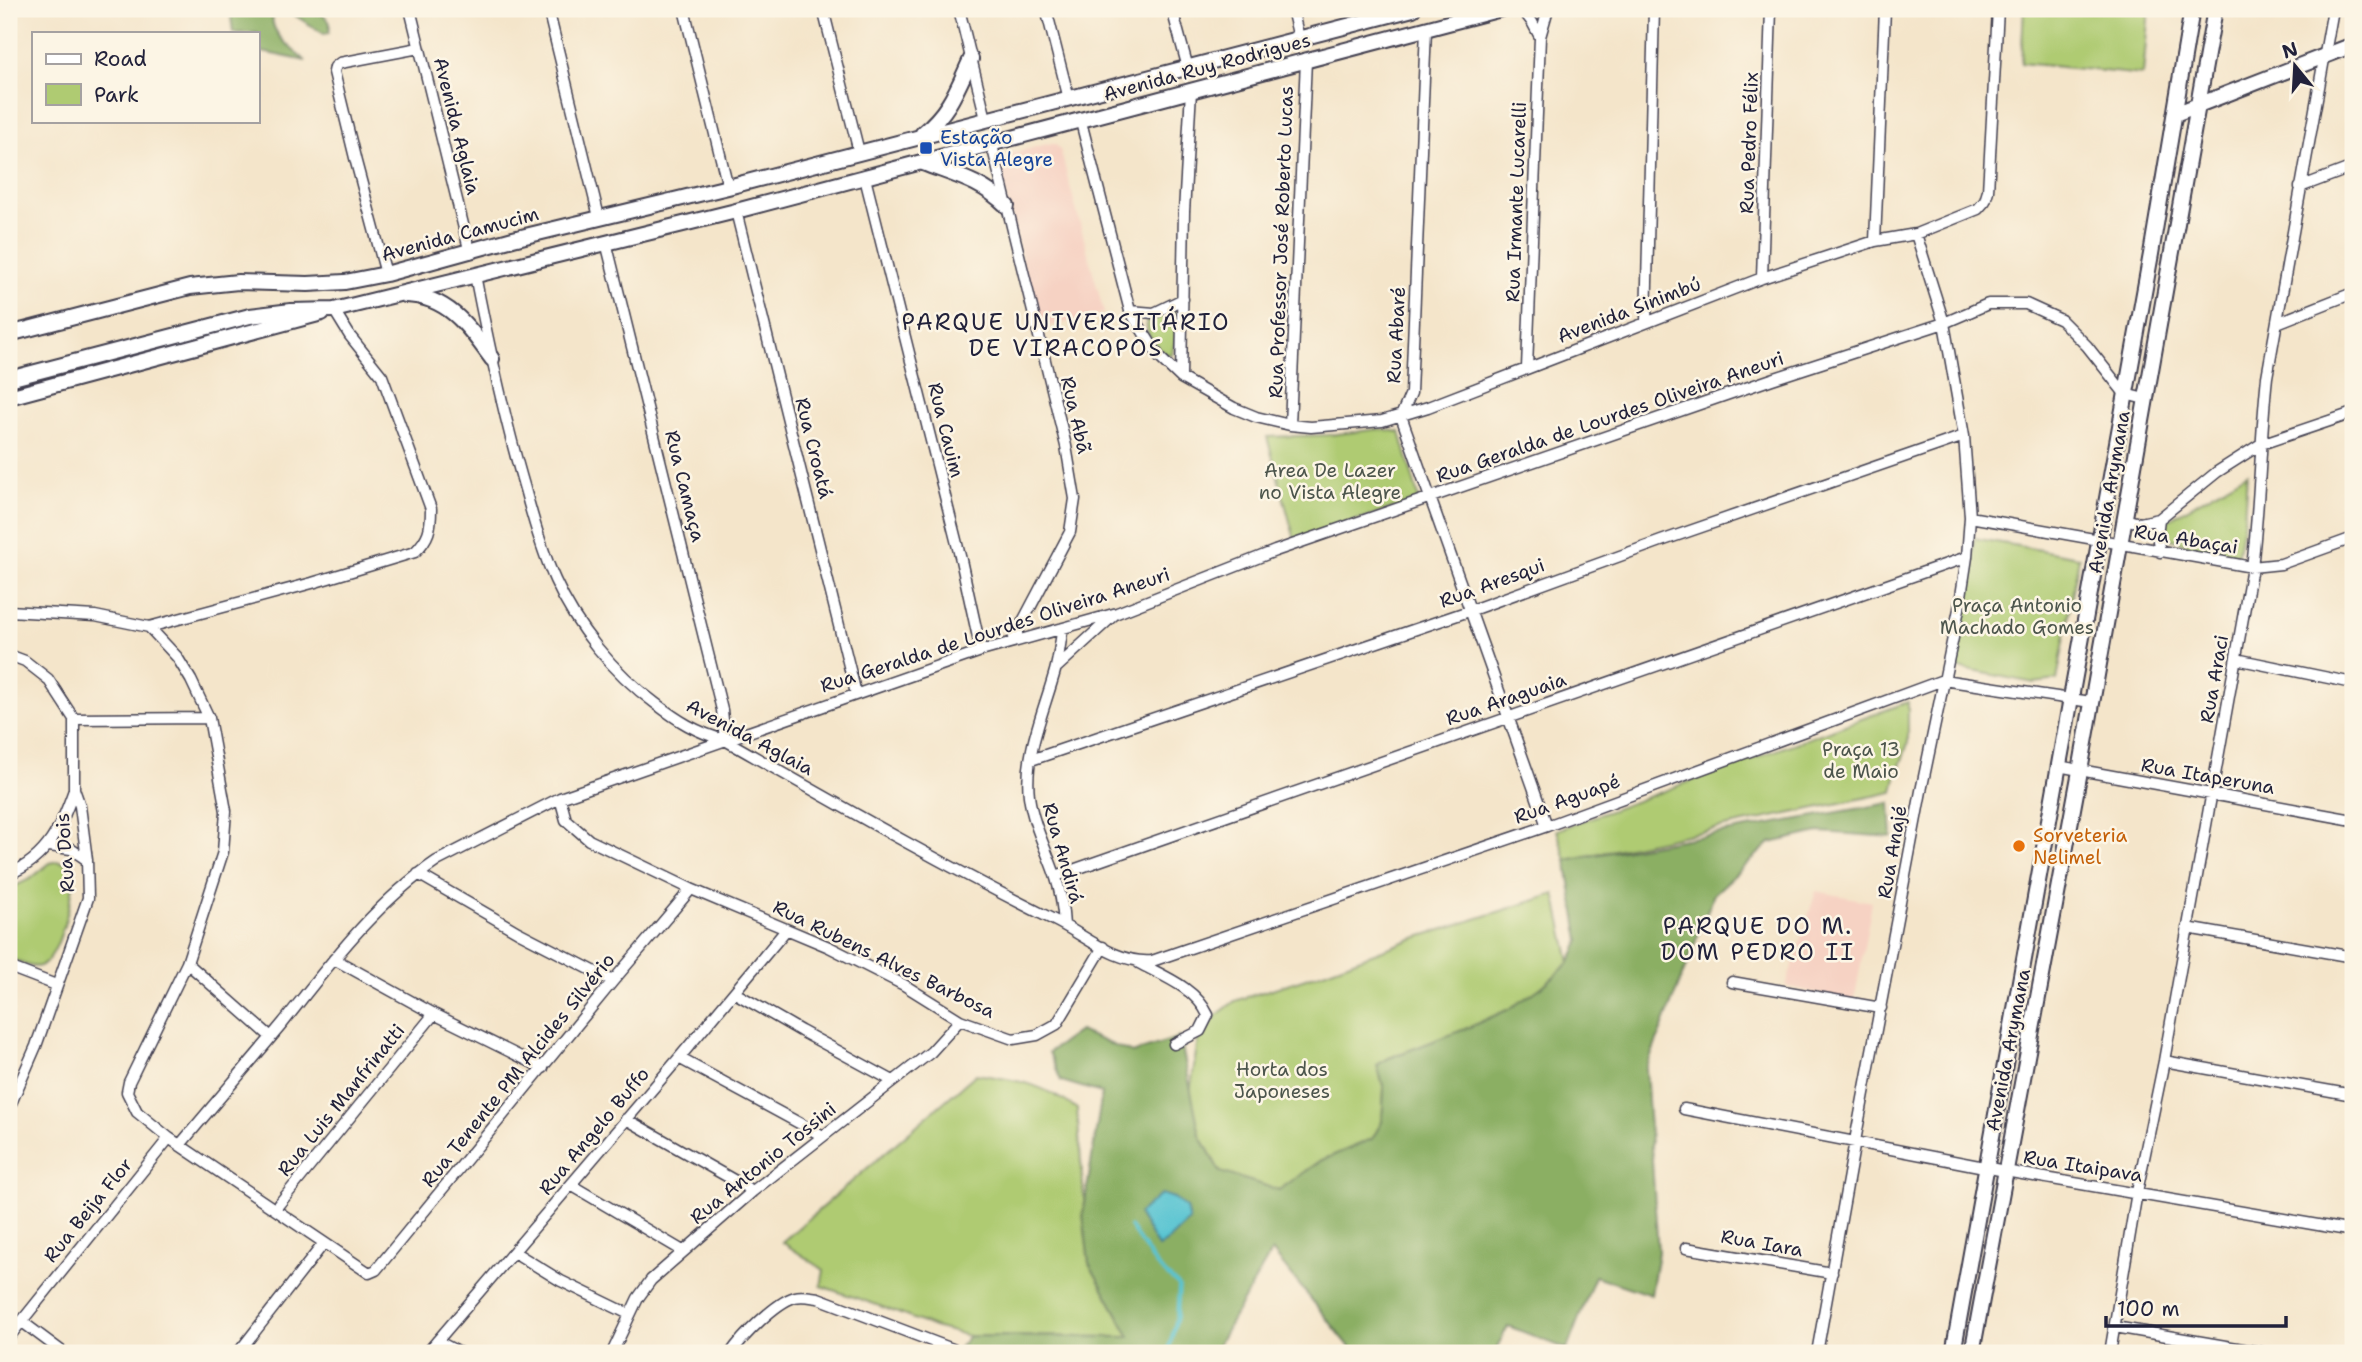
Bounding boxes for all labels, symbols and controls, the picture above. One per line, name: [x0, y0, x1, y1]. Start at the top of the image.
street label: Avenida Ruy Rodrigues: [1101, 27, 1313, 107]
legend: [32, 32, 259, 122]
north arrow: [2260, 32, 2330, 102]
text: N: [2279, 36, 2301, 65]
text: Road: [94, 45, 147, 73]
street label: Avenida Aglaia: [428, 55, 486, 197]
street label: Rua Pedro Félix: [1734, 72, 1764, 214]
text: Park: [94, 81, 139, 109]
street label: Rua Professor José Roberto Lucas: [1263, 85, 1299, 399]
street label: Rua Irmante Lucarelli: [1500, 101, 1532, 303]
place label: Estação Vista Alegre: [940, 125, 1053, 172]
marker: Estação Vista Alegre: [918, 140, 934, 156]
street label: Avenida Camucim: [379, 201, 541, 267]
street label: Avenida Sinimbú: [1554, 271, 1704, 349]
street label: Rua Abaré: [1381, 286, 1411, 384]
district label: PARQUE UNIVERSITÁRIO DE VIRACOPOS: [902, 306, 1230, 363]
street label: Rua Geralda de Lourdes Oliveira Aneuri: [1433, 346, 1787, 488]
street label: Rua Abã: [1055, 374, 1097, 456]
street label: Rua Cauim: [922, 380, 970, 480]
street label: Rua Croatá: [789, 395, 839, 501]
street label: Avenida Arymana: [2082, 408, 2136, 576]
street label: Rua Camaça: [659, 428, 711, 545]
park label: Area De Lazer no Vista Alegre: [1259, 458, 1401, 505]
street label: Rua Abaçai: [2132, 518, 2240, 560]
street label: Rua Aresqui: [1436, 552, 1548, 614]
street label: Rua Geralda de Lourdes Oliveira Aneuri: [817, 562, 1173, 698]
park label: Praça Antonio Machado Gomes: [1940, 593, 2094, 640]
street label: Rua Araci: [2194, 633, 2234, 725]
street label: Rua Araguaia: [1443, 667, 1570, 731]
street label: Avenida Aglaia: [682, 693, 818, 781]
park label: Praça 13 de Maio: [1822, 737, 1900, 784]
street label: Rua Itaperuna: [2139, 752, 2277, 800]
street label: Rua Aguapé: [1510, 768, 1624, 830]
street label: Rua Andirá: [1037, 800, 1089, 906]
street label: Rua Anajé: [1871, 803, 1913, 901]
street label: Rua Dois: [50, 812, 80, 894]
place label: Sorveteria Nelimel: [2033, 823, 2127, 870]
marker: Sorveteria Nelimel: [2011, 838, 2027, 854]
street label: Rua Rubens Alves Barbosa: [769, 894, 999, 1024]
district label: PARQUE DO M. DOM PEDRO II: [1661, 911, 1855, 967]
street label: Rua Tenente PM Alcides Silvério: [416, 948, 620, 1192]
street label: Avenida Arymana: [1980, 966, 2036, 1133]
street label: Rua Luis Manfrinatti: [272, 1019, 410, 1181]
park label: Horta dos Japoneses: [1234, 1057, 1330, 1104]
street label: Rua Angelo Buffo: [533, 1062, 655, 1200]
street label: Rua Antonio Tossini: [685, 1096, 841, 1230]
street label: Rua Itaipava: [2022, 1144, 2145, 1188]
street label: Rua Beija Flor: [38, 1152, 138, 1268]
street label: Rua Iara: [1719, 1223, 1805, 1263]
scale bar: [2106, 1285, 2287, 1329]
text: 100 m: [2117, 1295, 2180, 1323]

